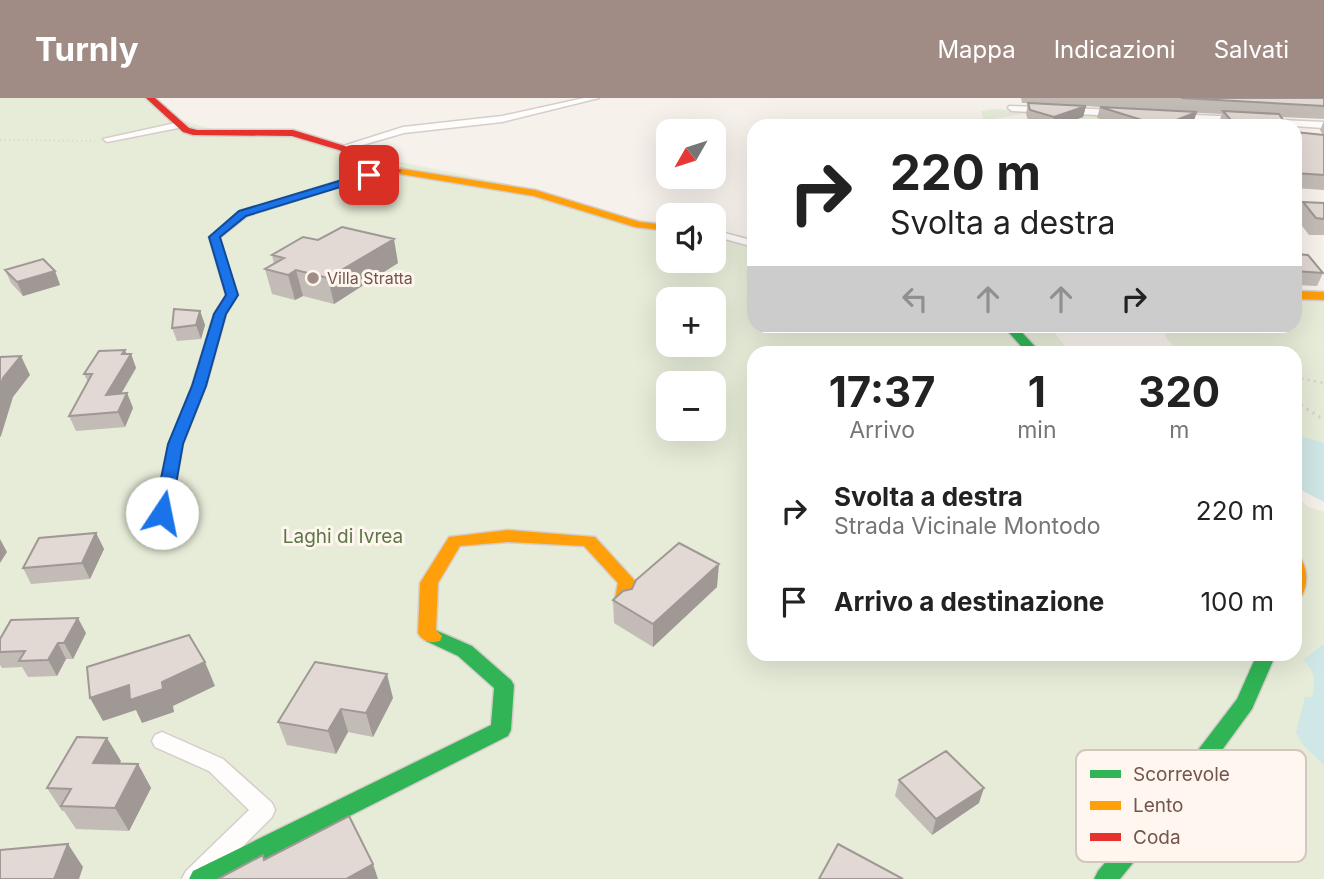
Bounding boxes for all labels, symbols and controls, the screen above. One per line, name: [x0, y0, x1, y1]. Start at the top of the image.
text: Turnly: [35, 29, 139, 69]
text: Mappa: [937, 35, 1016, 64]
text: Indicazioni: [1054, 35, 1176, 64]
text: Salvati: [1214, 35, 1289, 64]
north arrow: [656, 119, 726, 189]
map controls: [656, 119, 726, 441]
text: 220 m: [890, 143, 1041, 202]
pin: [339, 145, 399, 205]
icon: right: [775, 147, 866, 238]
icon: arrive: [350, 156, 388, 194]
button: sound: [656, 203, 726, 273]
text: Svolta a destra: [890, 203, 1115, 242]
place label: Villa Stratta: [327, 268, 413, 288]
marker: Villa Stratta: [305, 270, 321, 286]
icon: left: [896, 280, 934, 318]
icon: ahead: [969, 280, 1007, 318]
icon: ahead: [1042, 280, 1080, 318]
icon: right: [1115, 280, 1153, 318]
button: +: [656, 287, 726, 357]
text: 17:37: [829, 366, 935, 417]
text: 1: [1028, 366, 1046, 417]
text: 320: [1138, 366, 1220, 417]
button: −: [656, 371, 726, 441]
text: Arrivo: [849, 416, 915, 444]
text: min: [1017, 416, 1057, 444]
text: m: [1169, 416, 1189, 444]
position arrow: [125, 476, 199, 550]
text: Svolta a destra: [834, 481, 1023, 512]
icon: right: [775, 492, 813, 530]
text: 220 m: [1196, 495, 1274, 526]
text: Strada Vicinale Montodo: [834, 512, 1101, 540]
park label: Laghi di Ivrea: [283, 525, 403, 548]
icon: arrive: [775, 583, 813, 621]
text: Arrivo a destinazione: [834, 586, 1104, 617]
text: 100 m: [1201, 586, 1274, 617]
legend: [1076, 750, 1306, 862]
text: Scorrevole: [1133, 763, 1230, 786]
text: Lento: [1133, 794, 1183, 817]
text: Coda: [1133, 826, 1181, 849]

